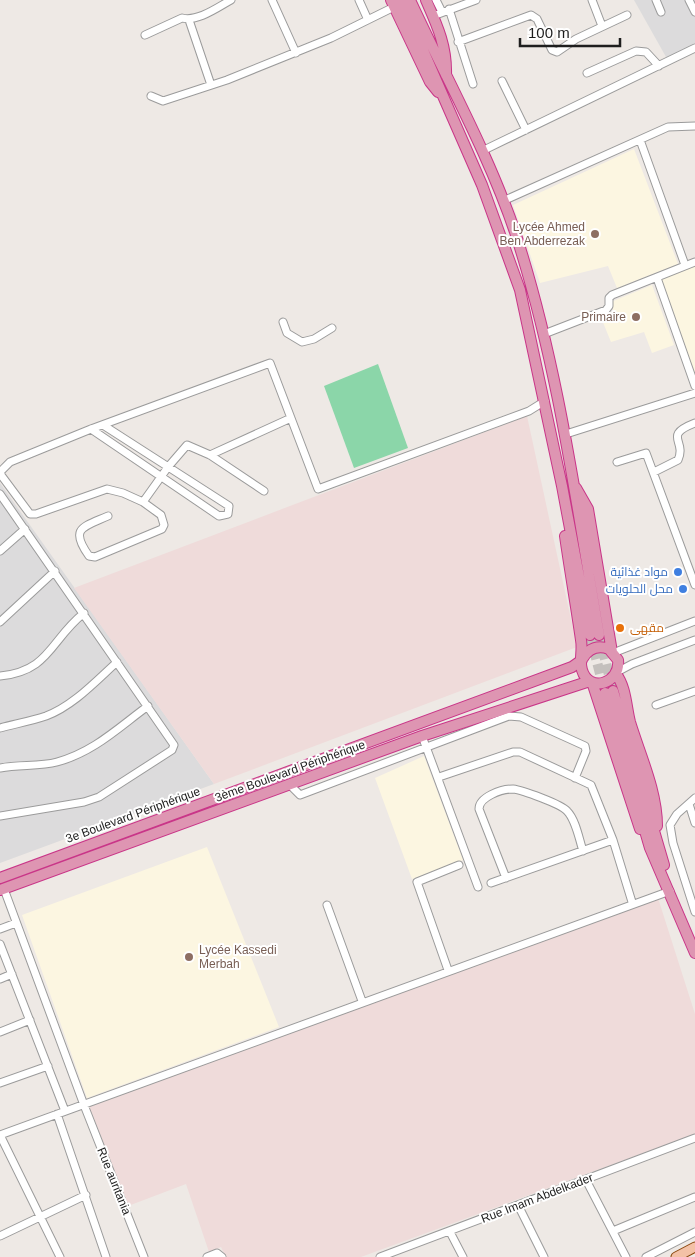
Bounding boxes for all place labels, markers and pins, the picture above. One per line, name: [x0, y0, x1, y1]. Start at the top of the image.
place label: Lycée Ahmed Ben Abderrezak: [500, 220, 586, 248]
marker: Lycée Ahmed Ben Abderrezak: [589, 228, 601, 240]
place label: Primaire: [581, 310, 626, 324]
marker: Primaire: [630, 311, 642, 323]
place label: مواد غذائية: [611, 565, 668, 579]
marker: مواد غذائية: [672, 566, 684, 578]
place label: محل الحلويات: [606, 582, 673, 596]
marker: محل الحلويات: [677, 583, 689, 595]
place label: مقهى: [630, 621, 664, 635]
marker: مقهى: [614, 622, 626, 634]
place label: Lycée Kassedi Merbah: [199, 943, 277, 971]
marker: Lycée Kassedi Merbah: [183, 951, 195, 963]

